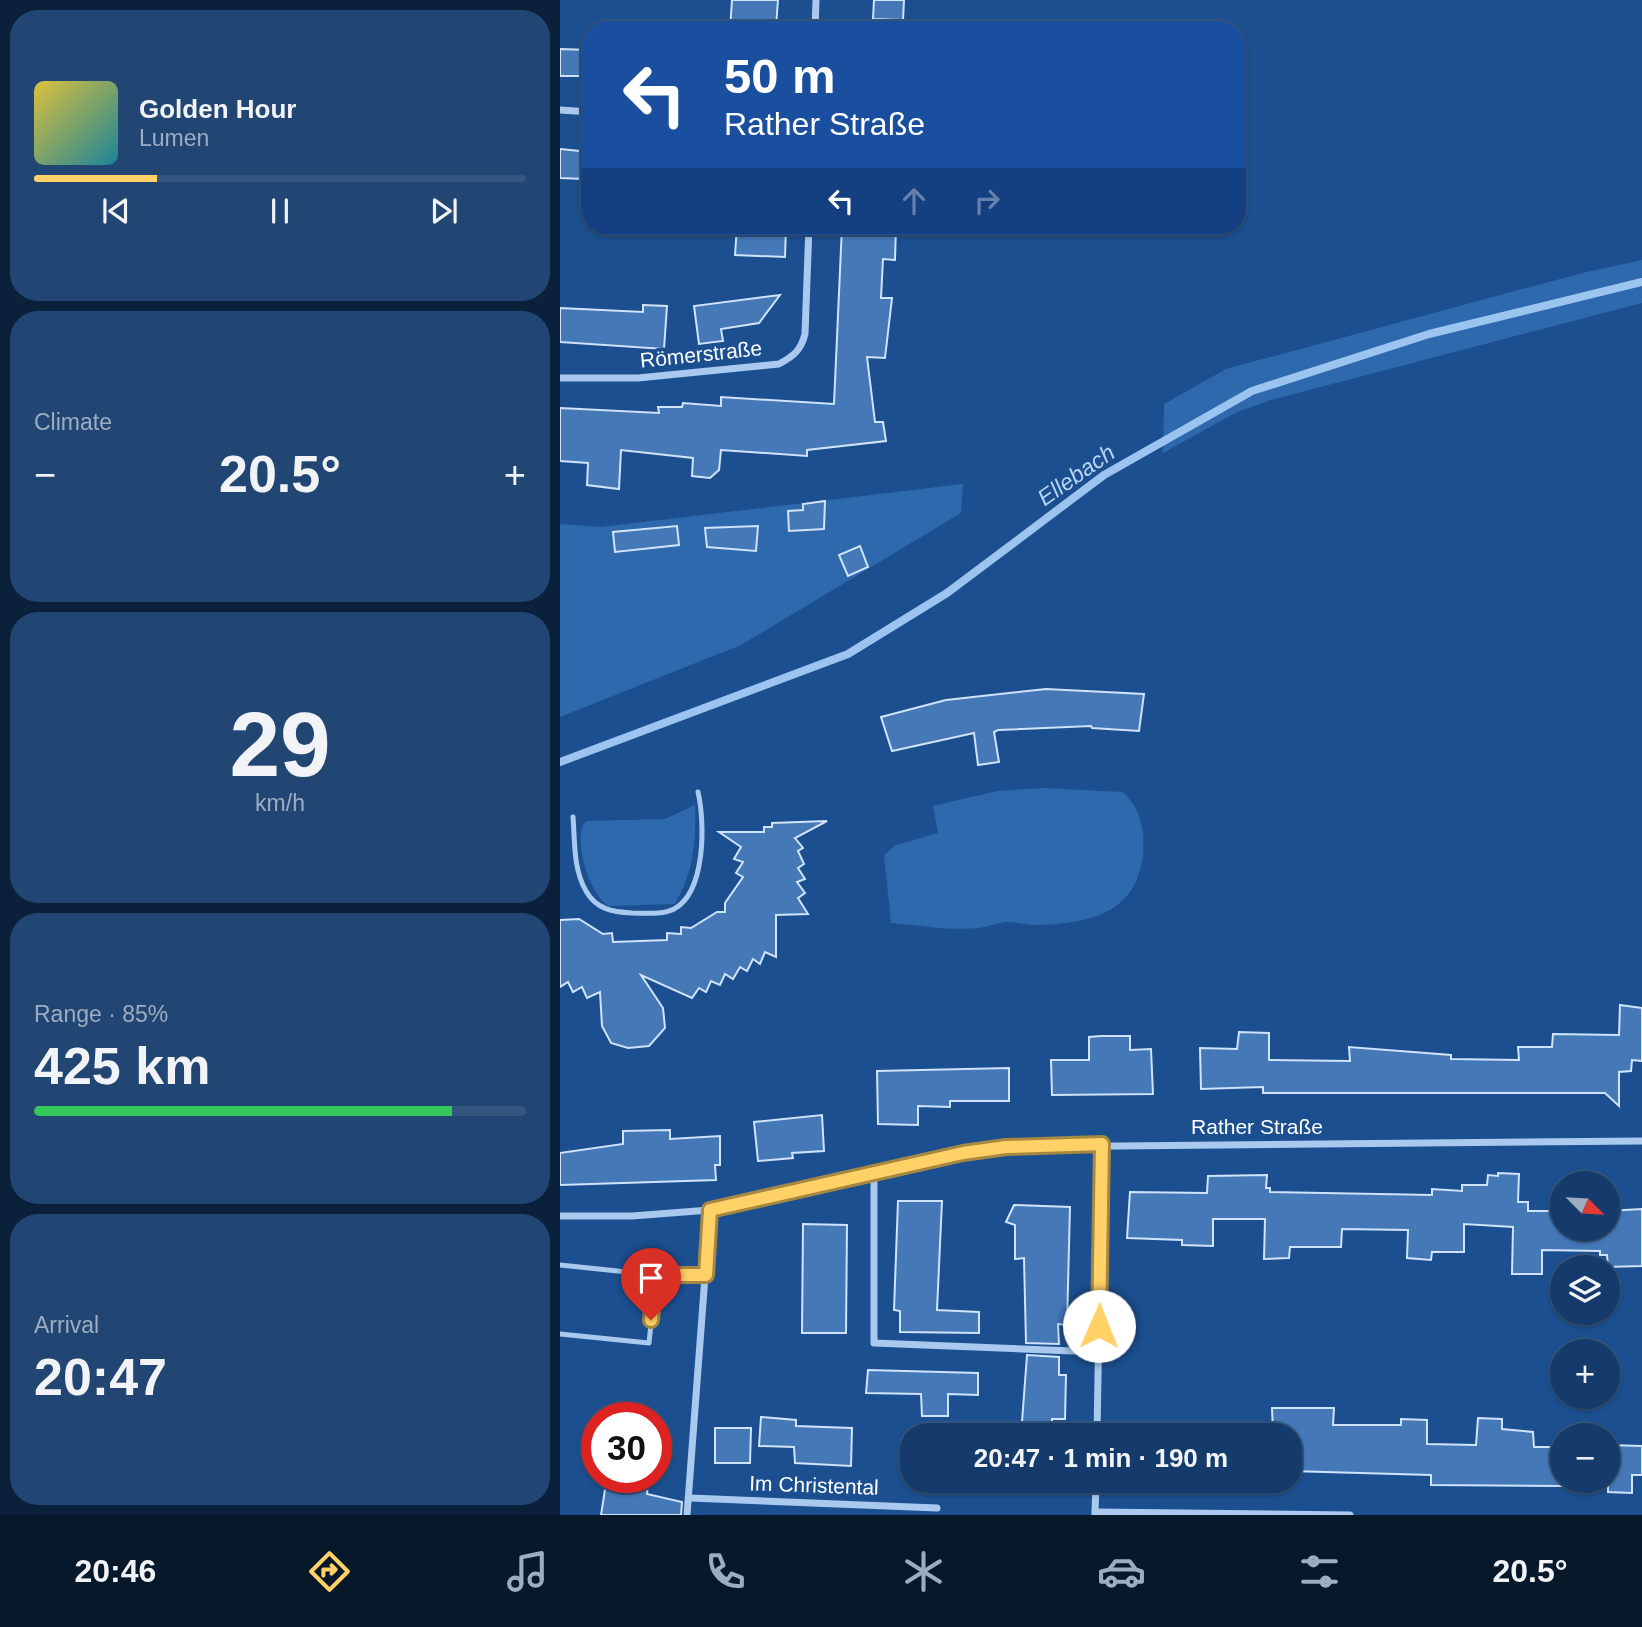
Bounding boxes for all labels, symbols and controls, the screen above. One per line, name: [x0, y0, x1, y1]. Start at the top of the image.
icon: left: [609, 49, 700, 140]
text: 50 m: [724, 49, 836, 103]
text: Golden Hour: [139, 94, 296, 124]
text: Rather Straße: [724, 106, 925, 142]
text: Lumen: [139, 125, 209, 151]
icon: left: [822, 182, 860, 220]
icon: ahead: [895, 182, 933, 220]
icon: right: [968, 182, 1006, 220]
icon: previous: [97, 192, 135, 230]
icon: pause: [261, 192, 299, 230]
icon: next: [425, 192, 463, 230]
street label: Römerstraße: [639, 336, 763, 372]
text: Climate: [34, 409, 112, 435]
water label: Ellebach: [1032, 439, 1120, 511]
text: 20.5°: [219, 445, 341, 503]
text: −: [34, 454, 56, 496]
text: +: [504, 454, 526, 496]
text: 29: [229, 694, 331, 795]
text: km/h: [255, 790, 305, 816]
text: Range · 85%: [34, 1001, 168, 1027]
text: 425 km: [34, 1037, 210, 1095]
street label: Rather Straße: [1191, 1115, 1323, 1138]
north arrow: [1550, 1171, 1620, 1241]
map controls: [1550, 1171, 1620, 1493]
pin: [621, 1248, 681, 1320]
button: layers: [1550, 1255, 1620, 1325]
icon: arrive: [632, 1259, 670, 1297]
position arrow: [1062, 1289, 1136, 1363]
text: Arrival: [34, 1312, 99, 1338]
button: +: [1550, 1339, 1620, 1409]
text: 20:47: [34, 1348, 167, 1406]
speed limit sign: 30: [581, 1402, 672, 1493]
button: −: [1550, 1423, 1620, 1493]
text: 20:47 · 1 min · 190 m: [974, 1443, 1228, 1473]
street label: Im Christental: [749, 1471, 879, 1499]
icon: directions: [305, 1547, 354, 1596]
icon: music: [503, 1547, 552, 1596]
icon: phone: [701, 1547, 750, 1596]
icon: climate: [899, 1547, 948, 1596]
icon: car: [1097, 1547, 1146, 1596]
icon: filters: [1295, 1547, 1344, 1596]
text: 20:46: [74, 1553, 156, 1589]
text: 20.5°: [1492, 1553, 1567, 1589]

